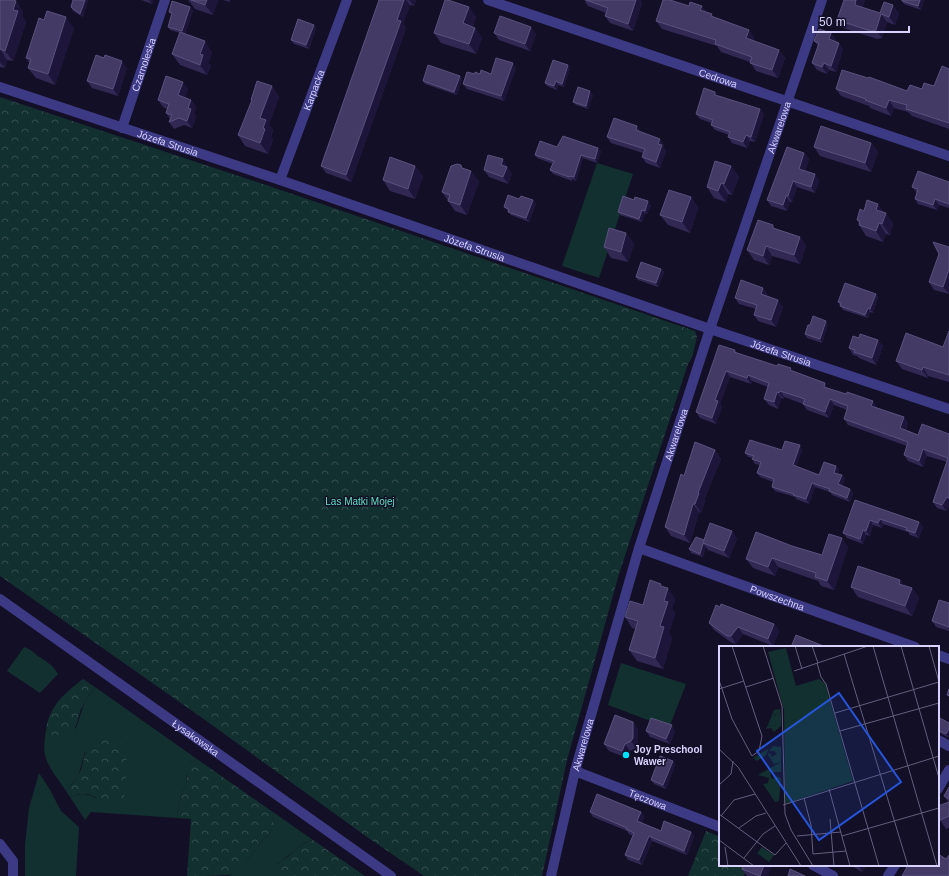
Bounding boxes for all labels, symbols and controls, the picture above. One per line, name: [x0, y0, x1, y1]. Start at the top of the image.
scale bar: [813, 8, 909, 34]
text: 50 m: [819, 15, 846, 29]
street label: Czarnoleska: [130, 36, 158, 93]
street label: Cedrowa: [697, 67, 739, 90]
street label: Karpacka: [301, 68, 327, 112]
street label: Akwarelowa: [765, 100, 793, 155]
street label: Józefa Strusia: [136, 128, 200, 159]
street label: Józefa Strusia: [443, 232, 507, 264]
street label: Józefa Strusia: [749, 338, 813, 369]
street label: Akwarelowa: [663, 407, 690, 462]
park label: Las Matki Mojej: [325, 496, 395, 507]
street label: Powszechna: [749, 583, 806, 613]
inset map: [719, 646, 939, 866]
street label: Akwarelowa: [570, 717, 596, 772]
street label: Łysakowska: [170, 718, 221, 759]
place label: Joy Preschool Wawer: [634, 744, 703, 767]
marker: Joy Preschool Wawer: [621, 750, 631, 760]
street label: Tęczowa: [627, 787, 669, 812]

